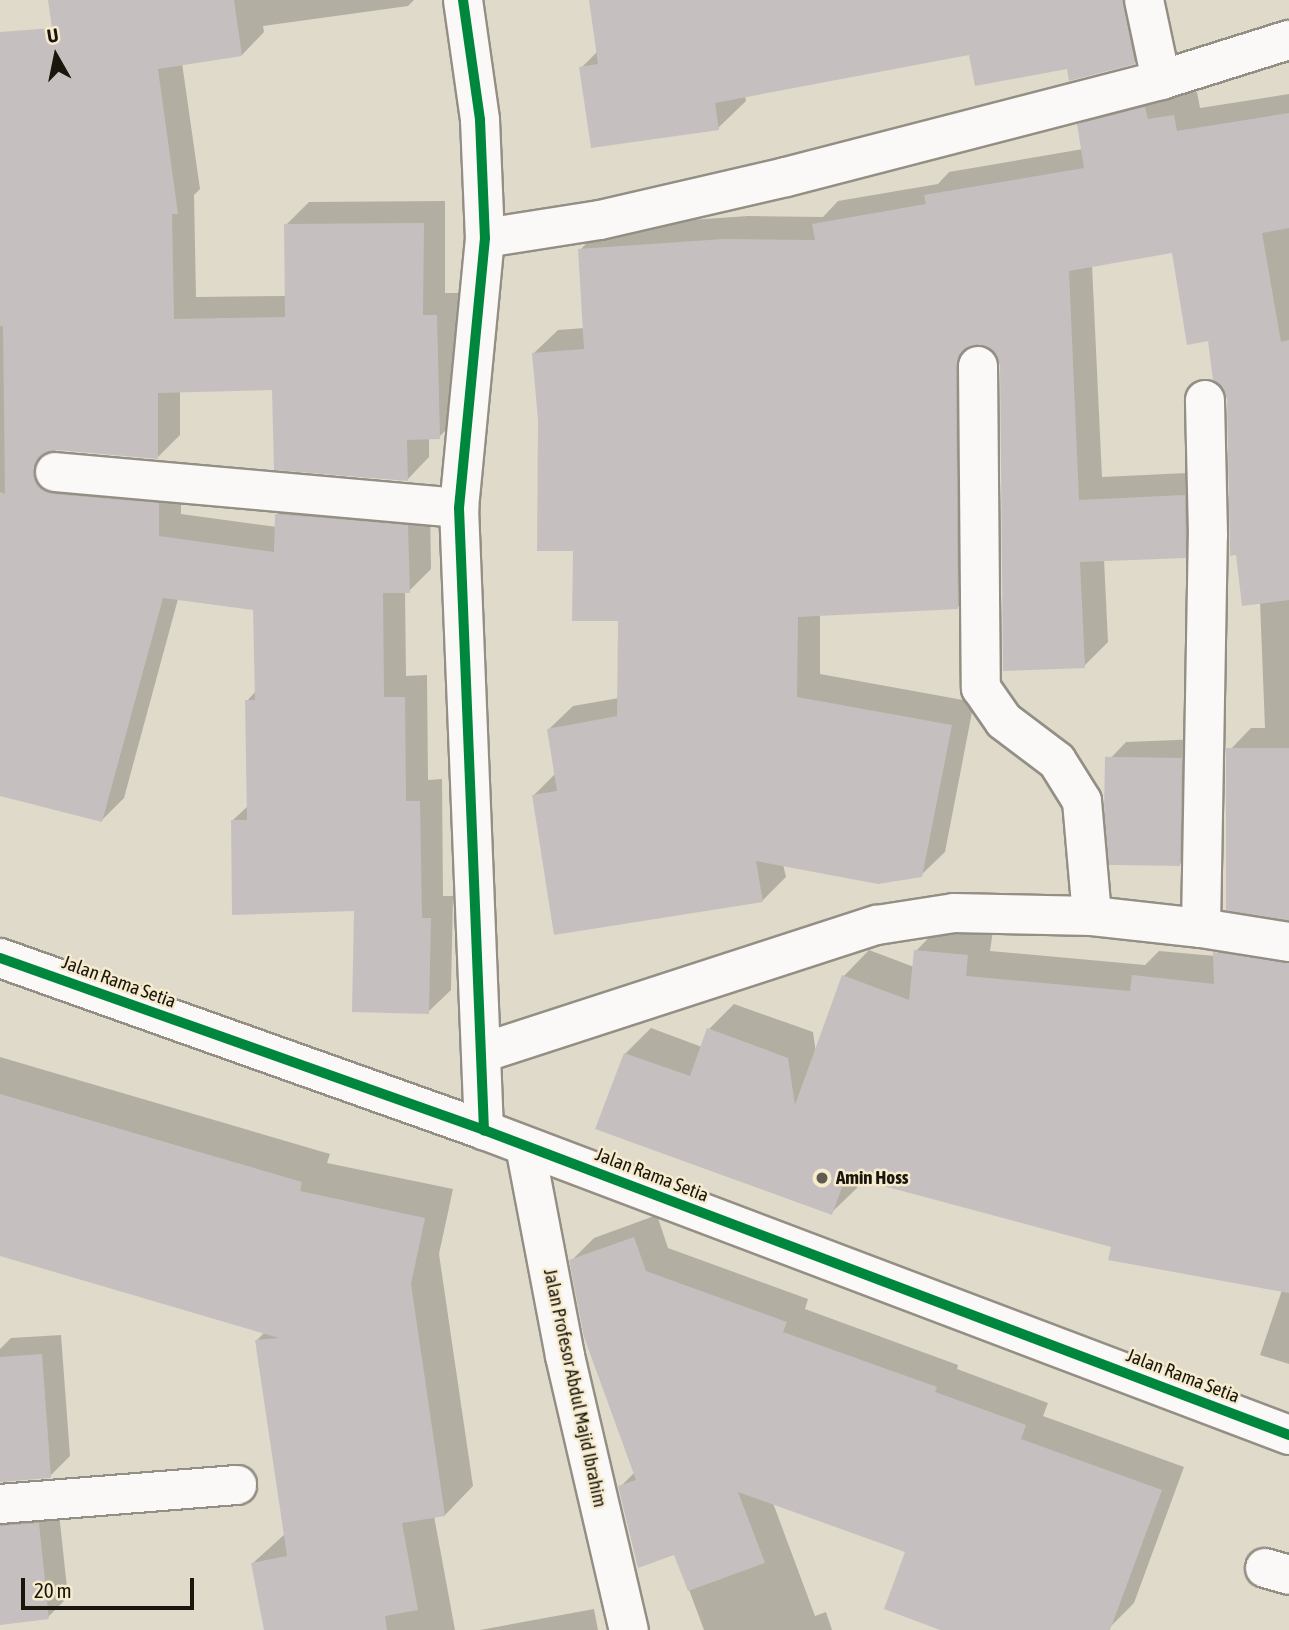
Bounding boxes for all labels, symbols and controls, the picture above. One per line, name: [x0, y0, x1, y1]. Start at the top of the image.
north arrow: [21, 21, 91, 91]
text: U: [45, 24, 60, 47]
street label: Jalan Rama Setia: [59, 951, 179, 1013]
street label: Jalan Rama Setia: [592, 1143, 712, 1207]
place label: Amin Hoss: [836, 1167, 909, 1189]
marker: Amin Hoss: [814, 1170, 830, 1186]
street label: Jalan Profesor Abdul Majid Ibrahim: [539, 1267, 611, 1509]
street label: Jalan Rama Setia: [1123, 1344, 1243, 1408]
scale bar: [24, 1564, 198, 1608]
text: 20 m: [34, 1578, 72, 1602]

